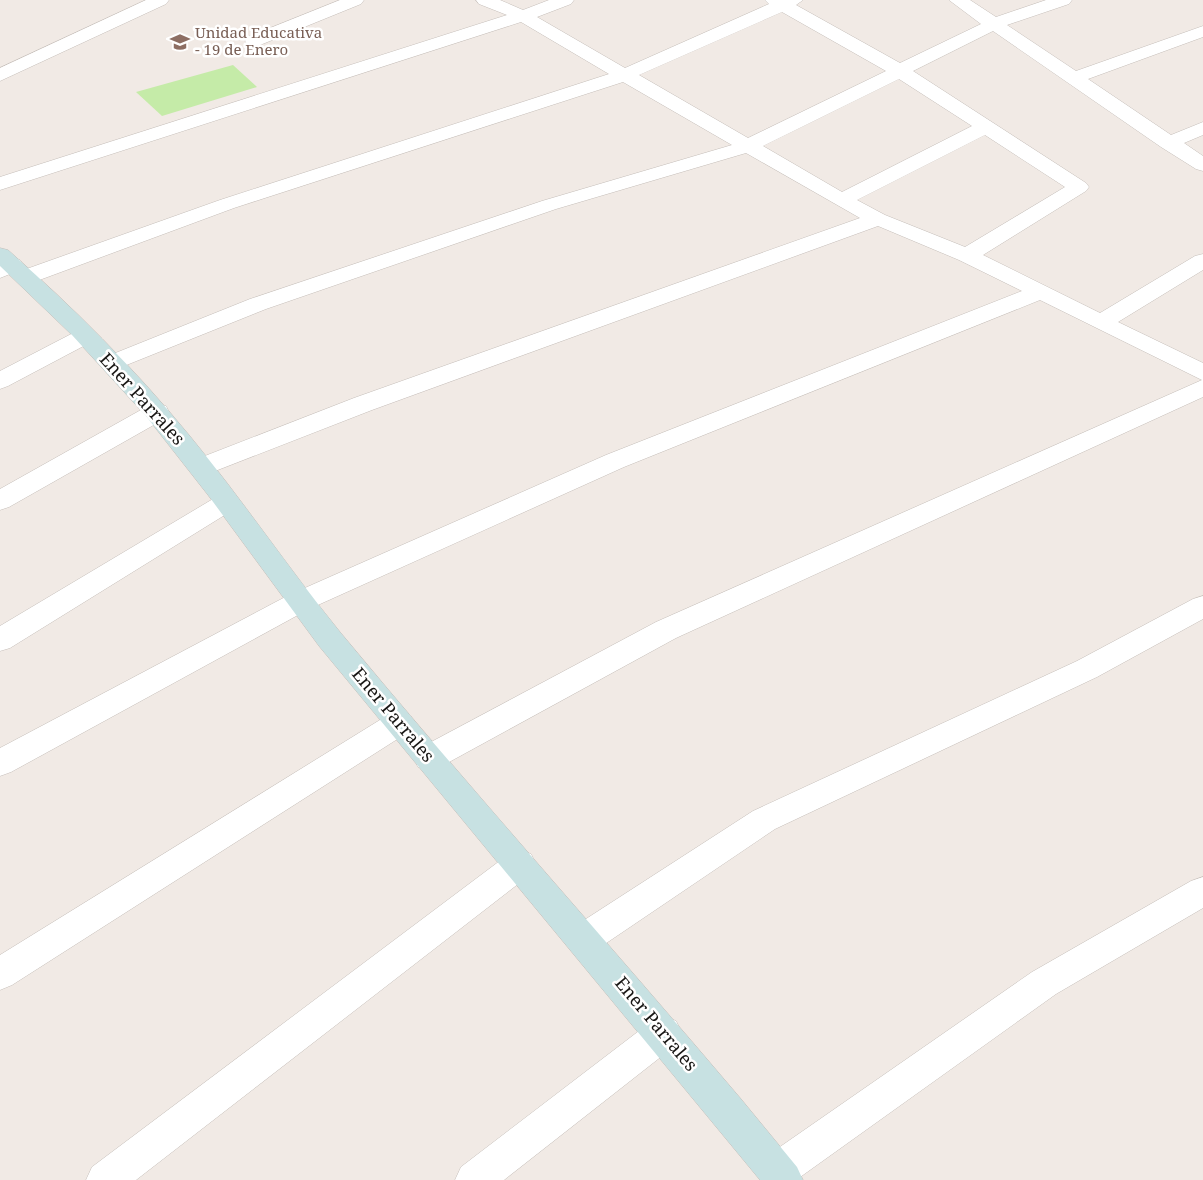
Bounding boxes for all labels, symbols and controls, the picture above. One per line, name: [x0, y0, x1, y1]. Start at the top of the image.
place label: Unidad Educativa - 19 de Enero: [195, 22, 322, 59]
school or university icon: Unidad Educativa - 19 de Enero: [169, 31, 191, 53]
street label: Ener Parrales: [95, 347, 191, 450]
street label: Ener Parrales: [347, 662, 440, 767]
street label: Ener Parrales: [610, 971, 703, 1076]

